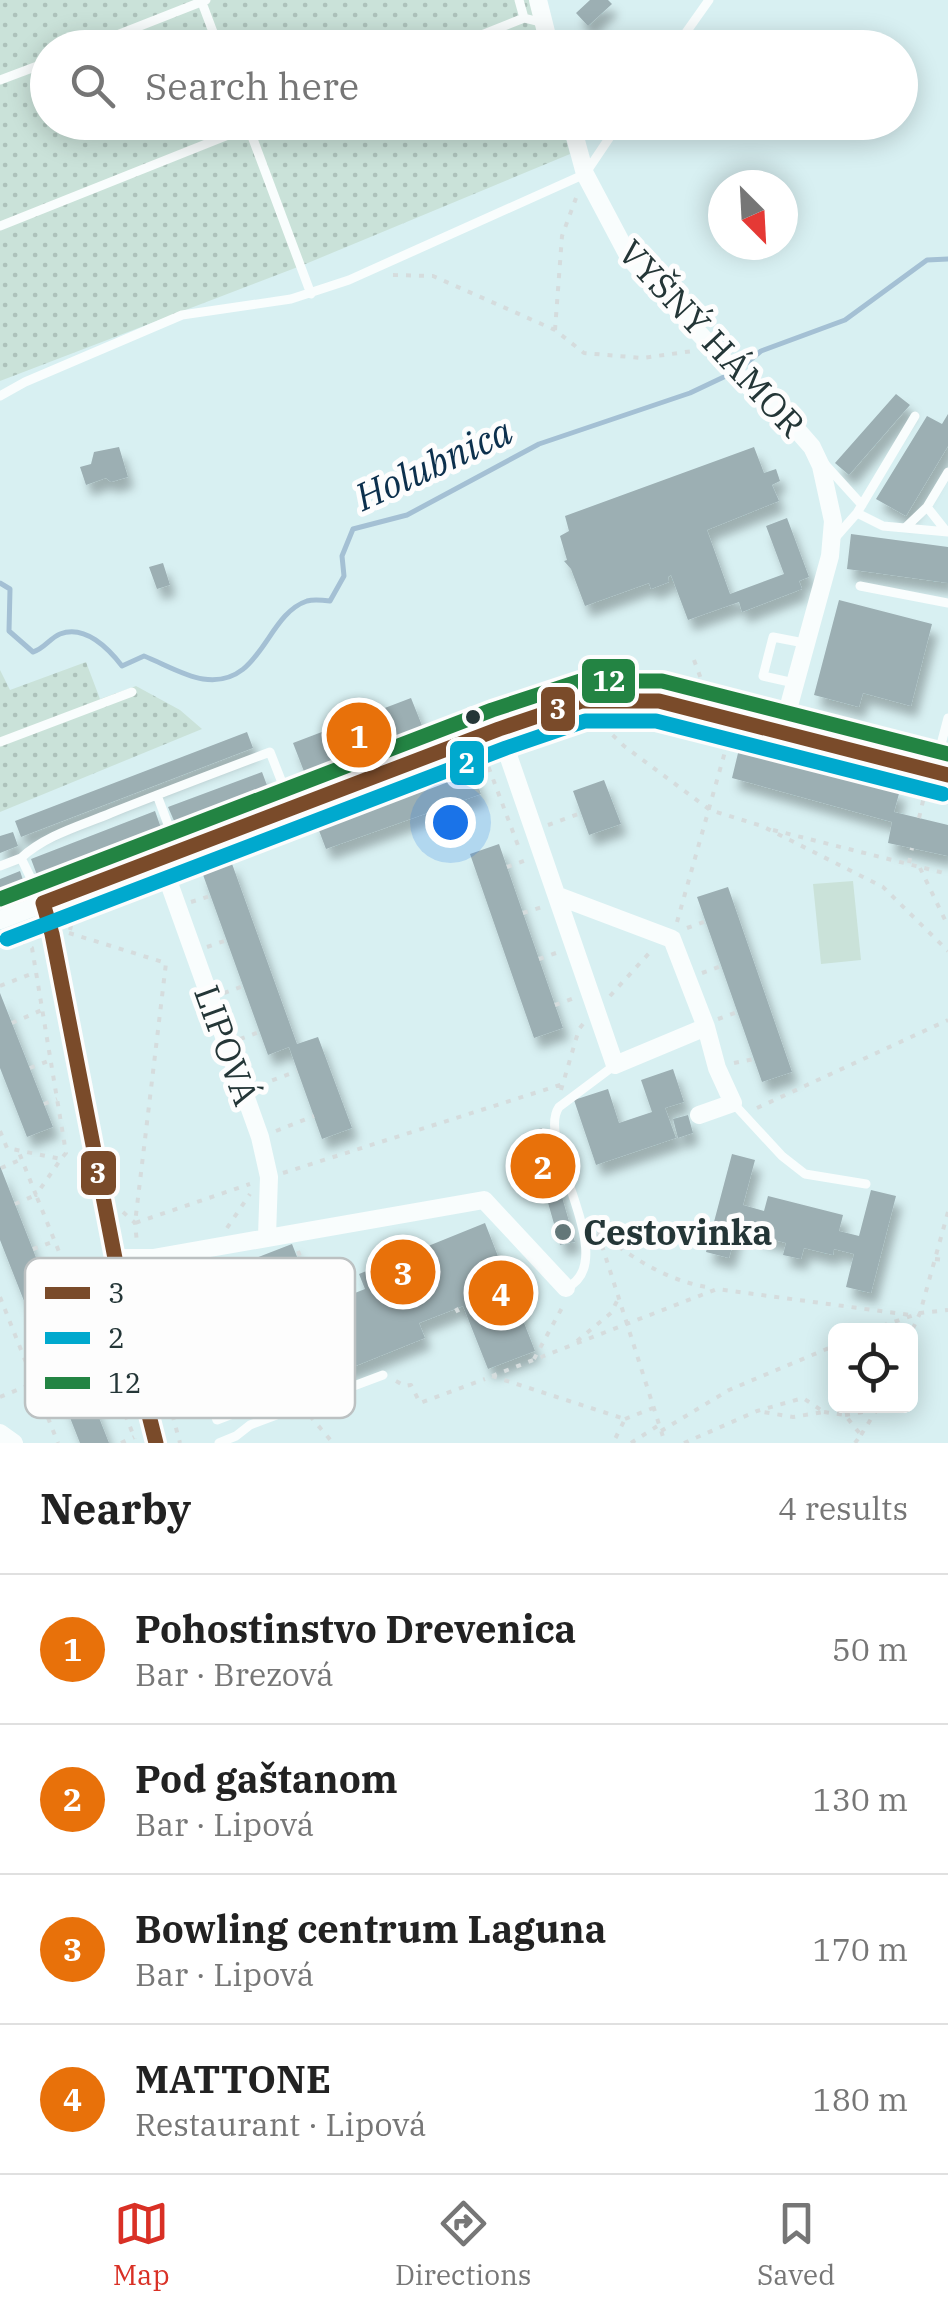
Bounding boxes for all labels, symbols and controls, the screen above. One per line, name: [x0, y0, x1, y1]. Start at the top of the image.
search box: [30, 30, 918, 140]
icon: search: [65, 58, 120, 113]
text: Search here: [145, 61, 359, 110]
north arrow: [708, 170, 798, 260]
street label: VYŠNÝ HÁMOR: [609, 230, 815, 446]
water label: Holubnica: [346, 405, 520, 521]
line badge: 12: [580, 657, 637, 705]
text: 12: [592, 662, 626, 699]
line badge: 3: [539, 685, 577, 733]
text: 3: [550, 690, 566, 727]
pin: 1: [326, 698, 392, 772]
unlabelled marker: [463, 707, 483, 727]
line badge: 2: [448, 739, 486, 787]
text: 2: [459, 744, 475, 781]
your location: [425, 797, 476, 848]
street label: LIPOVÁ: [184, 979, 270, 1111]
pin: 2: [510, 1128, 576, 1204]
line badge: 3: [79, 1149, 118, 1197]
text: 3: [90, 1154, 106, 1191]
place label: Cestovinka: [583, 1209, 773, 1255]
marker: Cestovinka: [552, 1221, 574, 1243]
pin: 3: [370, 1234, 436, 1310]
pin: 4: [468, 1256, 534, 1330]
legend: [25, 1258, 355, 1418]
text: 3: [108, 1274, 125, 1311]
text: 2: [108, 1319, 125, 1356]
map controls: [828, 1323, 918, 1413]
button: locate: [828, 1323, 918, 1413]
text: 12: [108, 1364, 142, 1401]
text: Nearby: [40, 1481, 191, 1536]
text: 4 results: [778, 1487, 908, 1529]
text: Pohostinstvo Drevenica: [135, 1604, 576, 1653]
text: 1: [63, 1628, 82, 1670]
text: 50 m: [832, 1628, 908, 1670]
text: Bar · Brezová: [135, 1653, 334, 1695]
text: Pod gaštanom: [135, 1754, 398, 1803]
text: 2: [63, 1778, 82, 1820]
text: 130 m: [812, 1778, 908, 1820]
text: Bar · Lipová: [135, 1803, 314, 1845]
text: Bowling centrum Laguna: [135, 1904, 606, 1953]
text: 3: [63, 1928, 82, 1970]
text: 170 m: [812, 1928, 908, 1970]
text: Bar · Lipová: [135, 1953, 314, 1995]
text: MATTONE: [135, 2054, 331, 2103]
text: 4: [63, 2078, 82, 2120]
text: 180 m: [812, 2078, 908, 2120]
text: Restaurant · Lipová: [135, 2103, 427, 2145]
tab: Map: [113, 2196, 170, 2293]
tab: Directions: [395, 2196, 532, 2293]
tab: Saved: [757, 2196, 835, 2293]

